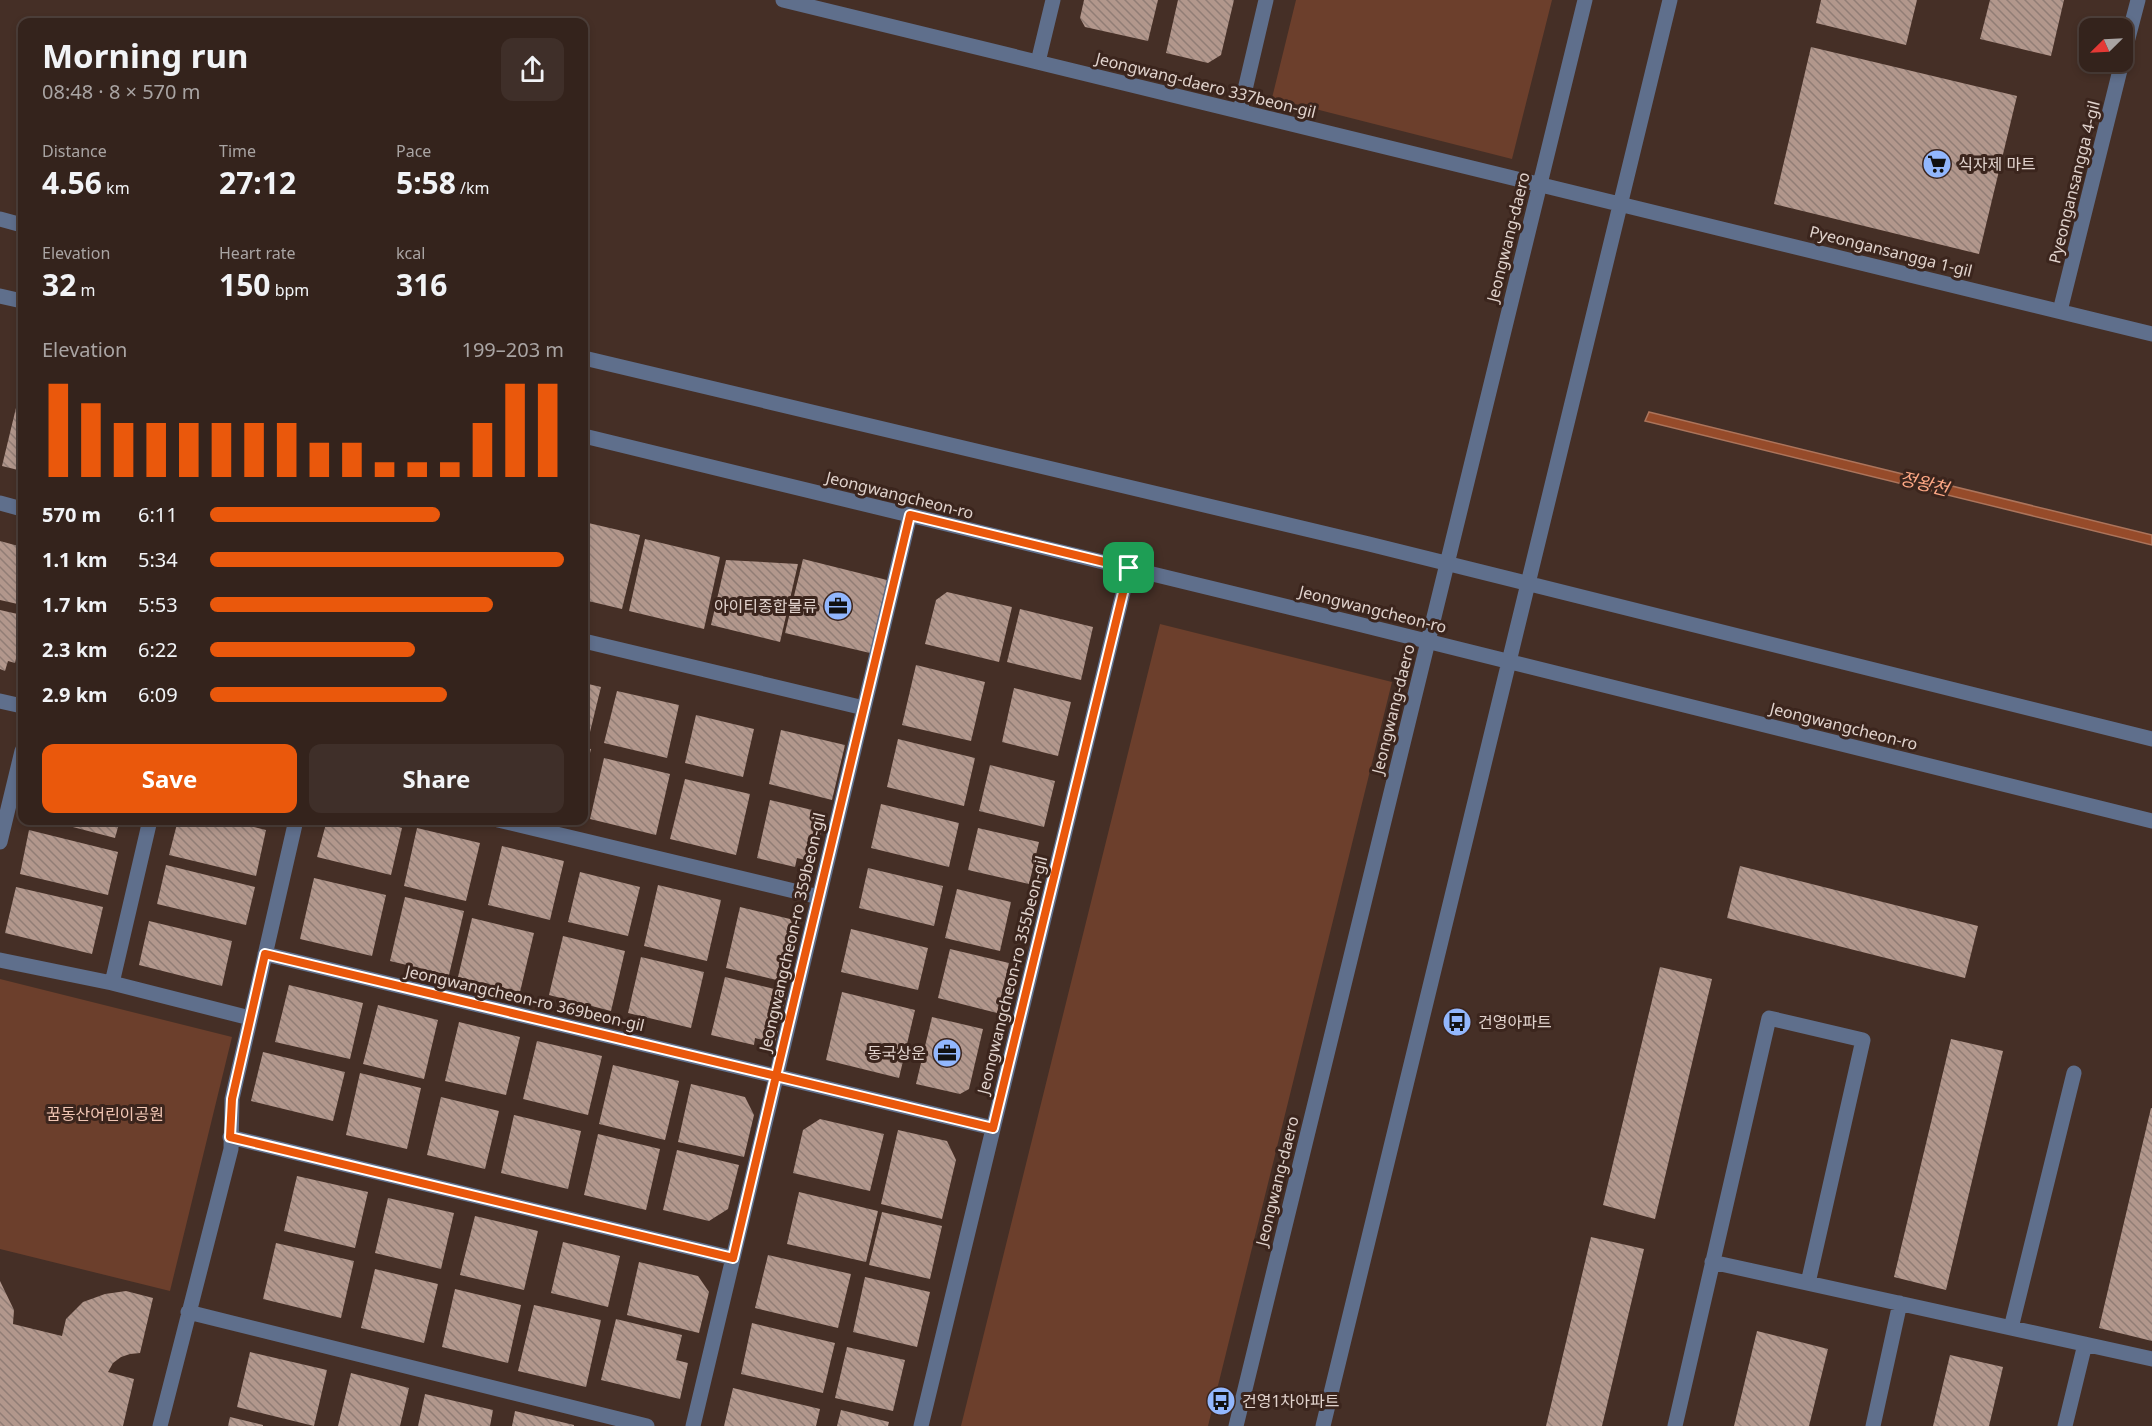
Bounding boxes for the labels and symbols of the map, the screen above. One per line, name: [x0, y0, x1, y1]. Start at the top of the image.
north arrow: [2079, 18, 2133, 72]
street label: Jeongwang-daero 337beon-gil: [1092, 46, 1318, 123]
street label: Pyeongansangga 4-gil: [2043, 98, 2105, 266]
supermarket icon: 식자제 마트: [1921, 148, 1953, 180]
place label: 식자제 마트: [1958, 153, 2036, 175]
street label: Jeongwang-daero: [1481, 170, 1535, 306]
street label: Pyeongansangga 1-gil: [1807, 220, 1975, 282]
water label: 정왕천: [1897, 465, 1954, 501]
street label: Jeongwangcheon-ro: [822, 466, 976, 524]
pin: [1103, 542, 1154, 593]
street label: Jeongwangcheon-ro: [1295, 580, 1449, 638]
office icon: 아이티종합물류: [822, 590, 854, 622]
place label: 아이티종합물류: [714, 595, 817, 617]
street label: Jeongwang-daero: [1366, 642, 1420, 778]
street label: Jeongwangcheon-ro: [1766, 697, 1920, 755]
street label: Jeongwangcheon-ro 359beon-gil: [753, 810, 830, 1056]
street label: Jeongwangcheon-ro 355beon-gil: [971, 854, 1052, 1098]
street label: Jeongwangcheon-ro 369beon-gil: [401, 959, 647, 1036]
bus stop icon: 건영아파트: [1441, 1006, 1473, 1038]
place label: 건영아파트: [1478, 1011, 1552, 1033]
office icon: 동국상운: [931, 1037, 963, 1069]
place label: 동국상운: [867, 1042, 926, 1064]
park label: 꿈동산어린이공원: [46, 1103, 164, 1125]
street label: Jeongwang-daero: [1250, 1114, 1304, 1250]
bus stop icon: 건영1차아파트: [1205, 1385, 1237, 1417]
place label: 건영1차아파트: [1242, 1390, 1339, 1412]

